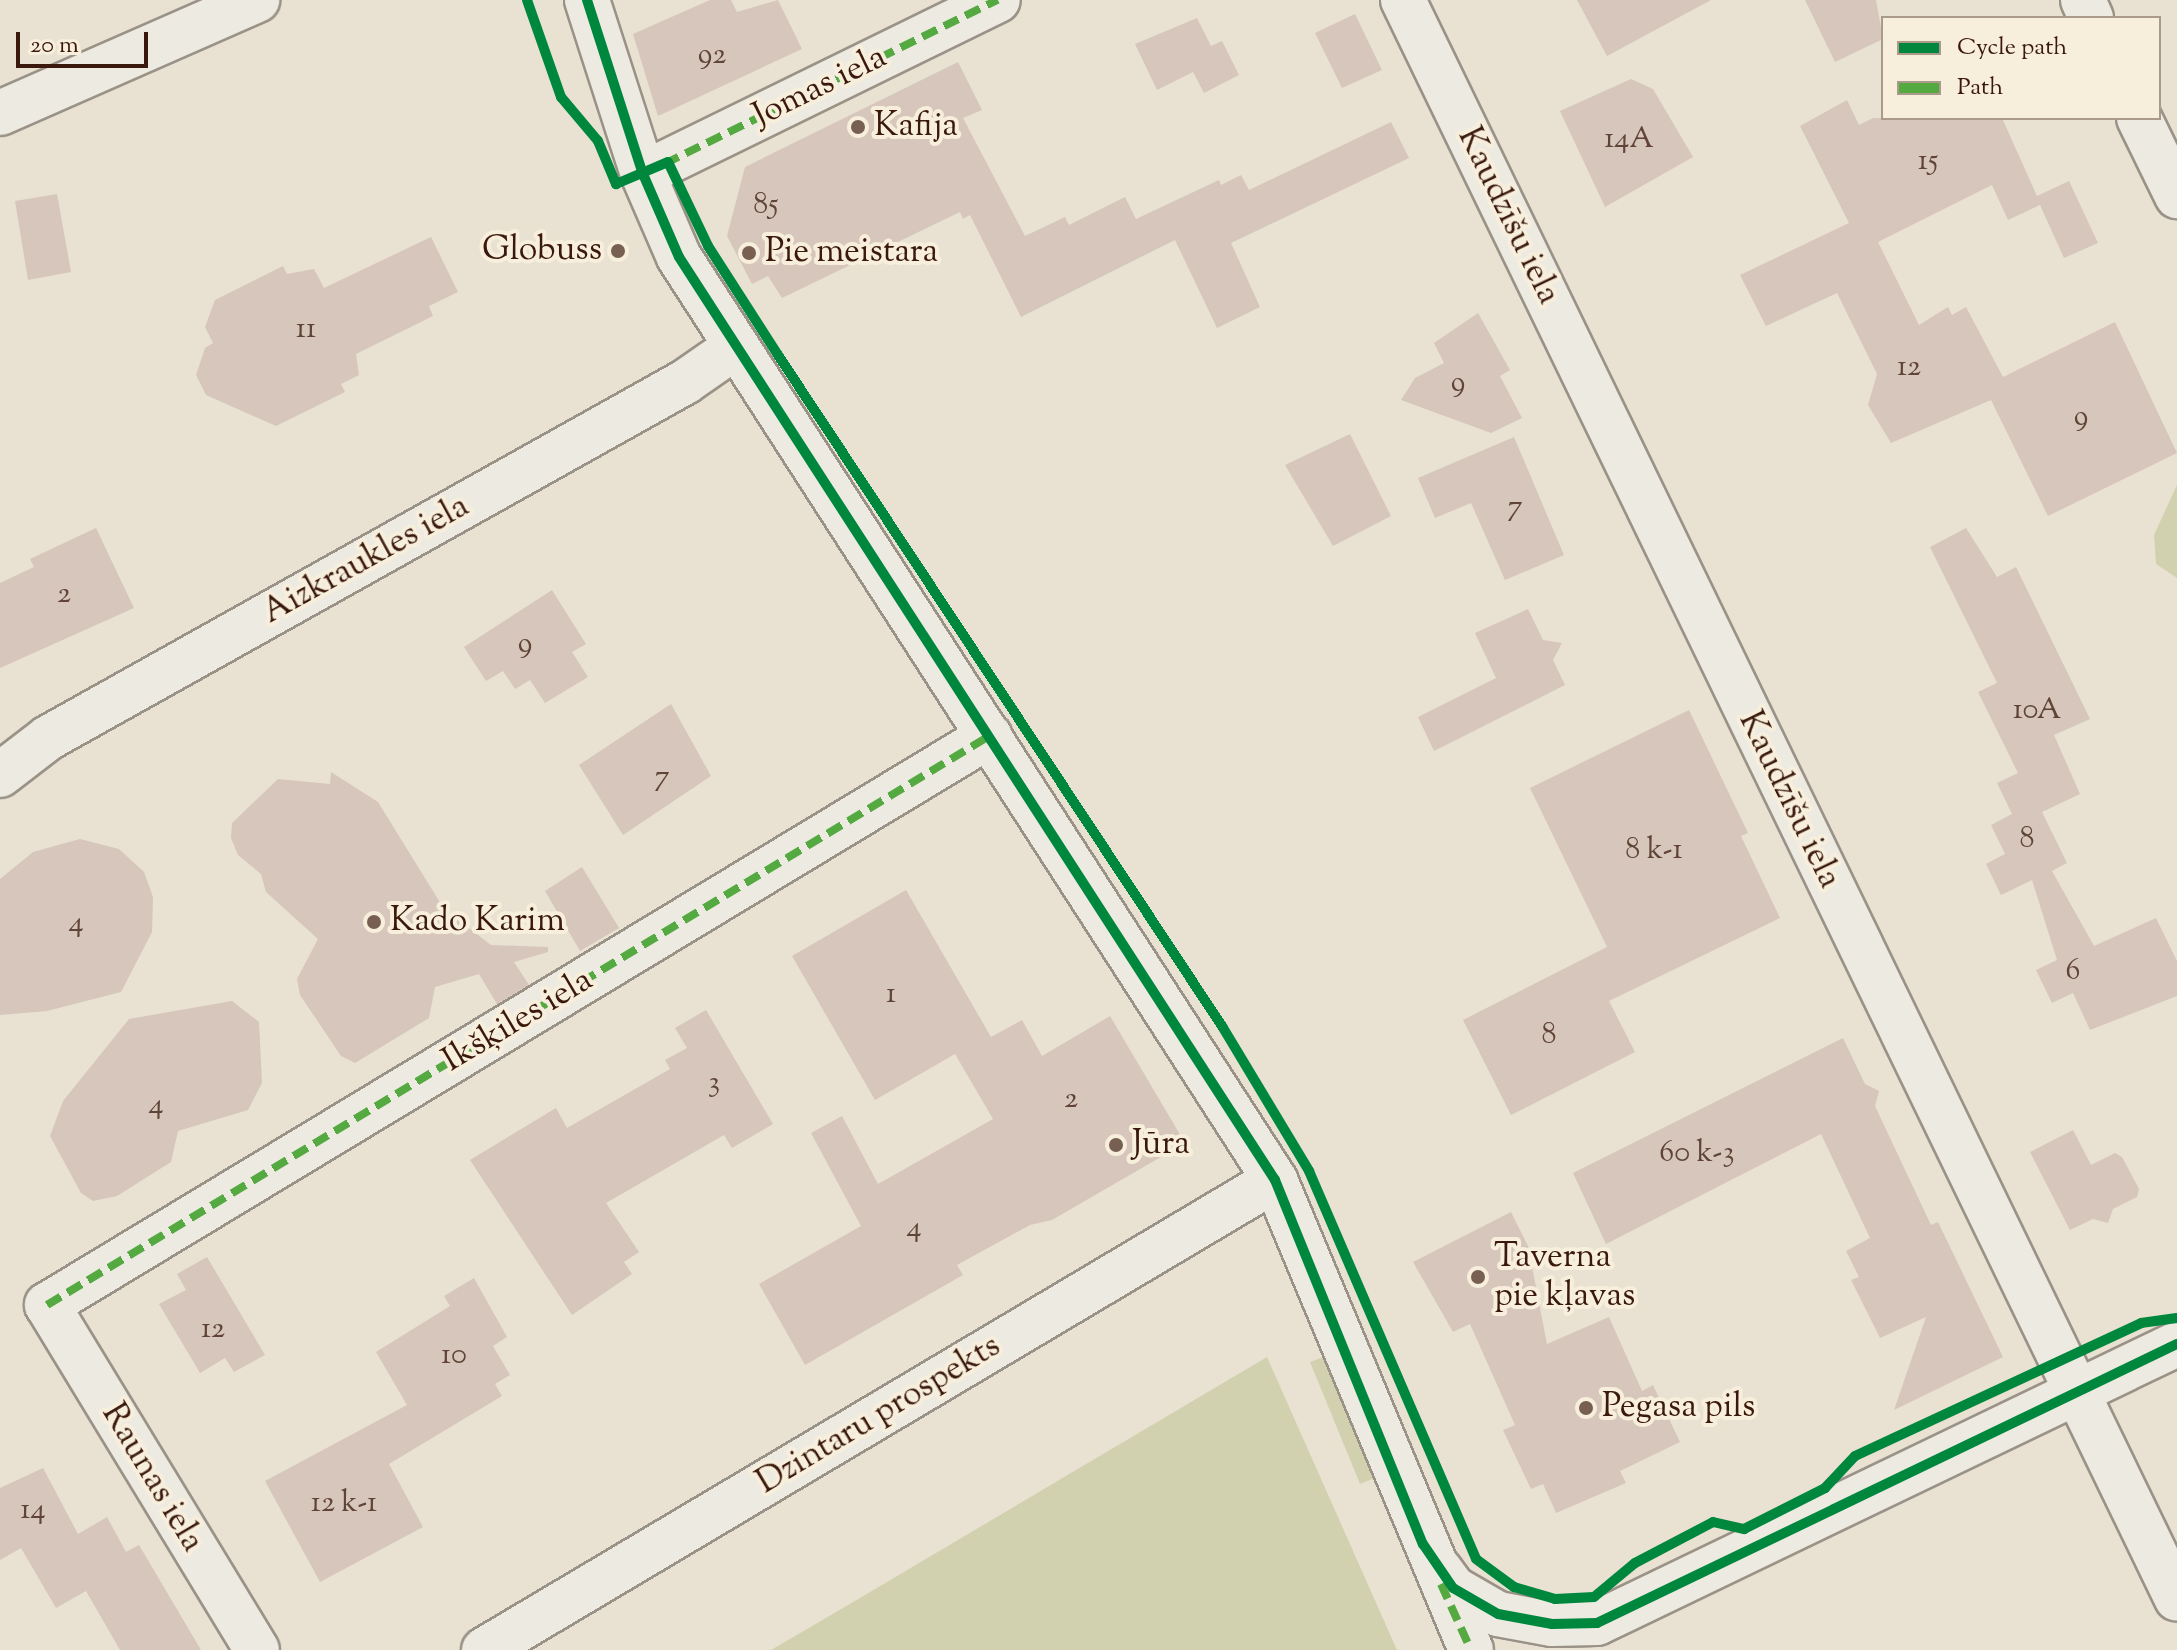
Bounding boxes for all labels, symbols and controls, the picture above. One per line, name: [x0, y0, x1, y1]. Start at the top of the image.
scale bar: [20, 16, 152, 66]
legend: [1881, 16, 2161, 120]
text: 20 m: [30, 29, 79, 63]
text: Cycle path: [1957, 31, 2067, 65]
street label: Jomas iela: [747, 37, 893, 137]
house number: 92: [698, 38, 726, 74]
text: Path: [1957, 71, 2003, 105]
place label: Kafija: [874, 107, 958, 147]
marker: Kafija: [849, 118, 867, 136]
street label: Kaudzīšu iela: [1448, 121, 1568, 311]
house number: 14A: [1604, 122, 1654, 158]
house number: 15: [1918, 144, 1938, 180]
house number: 85: [753, 188, 779, 224]
place label: Globuss: [482, 231, 602, 271]
place label: Pie meistara: [765, 233, 938, 273]
marker: Globuss: [609, 242, 627, 260]
marker: Pie meistara: [740, 244, 758, 262]
house number: 11: [296, 312, 316, 348]
house number: 12: [1897, 350, 1921, 386]
house number: 9: [1451, 366, 1465, 402]
house number: 9: [2074, 400, 2088, 436]
street label: Aizkraukles iela: [256, 486, 476, 634]
house number: 7: [1507, 490, 1523, 526]
house number: 2: [57, 577, 71, 613]
house number: 9: [518, 627, 532, 663]
house number: 10A: [2013, 693, 2061, 729]
street label: Kaudzīšu iela: [1729, 705, 1849, 895]
house number: 7: [654, 760, 670, 796]
house number: 8: [2020, 822, 2034, 858]
house number: 8 k-1: [1625, 833, 1683, 869]
place label: Kado Karim: [390, 902, 565, 942]
house number: 4: [68, 906, 84, 942]
marker: Kado Karim: [365, 913, 383, 931]
house number: 6: [2066, 954, 2080, 990]
street label: Ikšķiles iela: [436, 960, 600, 1082]
house number: 1: [886, 977, 896, 1013]
house number: 8: [1542, 1018, 1556, 1054]
house number: 3: [708, 1066, 720, 1102]
house number: 2: [1064, 1082, 1078, 1118]
house number: 4: [148, 1088, 164, 1124]
place label: Jūra: [1132, 1125, 1190, 1165]
marker: Jūra: [1107, 1136, 1125, 1154]
house number: 60 k-3: [1659, 1136, 1735, 1172]
house number: 4: [906, 1211, 922, 1247]
place label: Taverna pie kļavas: [1494, 1237, 1635, 1316]
marker: Taverna pie kļavas: [1469, 1268, 1487, 1286]
house number: 12: [201, 1312, 225, 1348]
street label: Dzintaru prospekts: [750, 1326, 1008, 1504]
house number: 10: [441, 1338, 467, 1374]
place label: Pegasa pils: [1602, 1388, 1755, 1428]
street label: Raunas iela: [92, 1396, 212, 1560]
marker: Pegasa pils: [1577, 1399, 1595, 1417]
house number: 12 k-1: [311, 1486, 377, 1522]
house number: 14: [20, 1493, 46, 1529]

